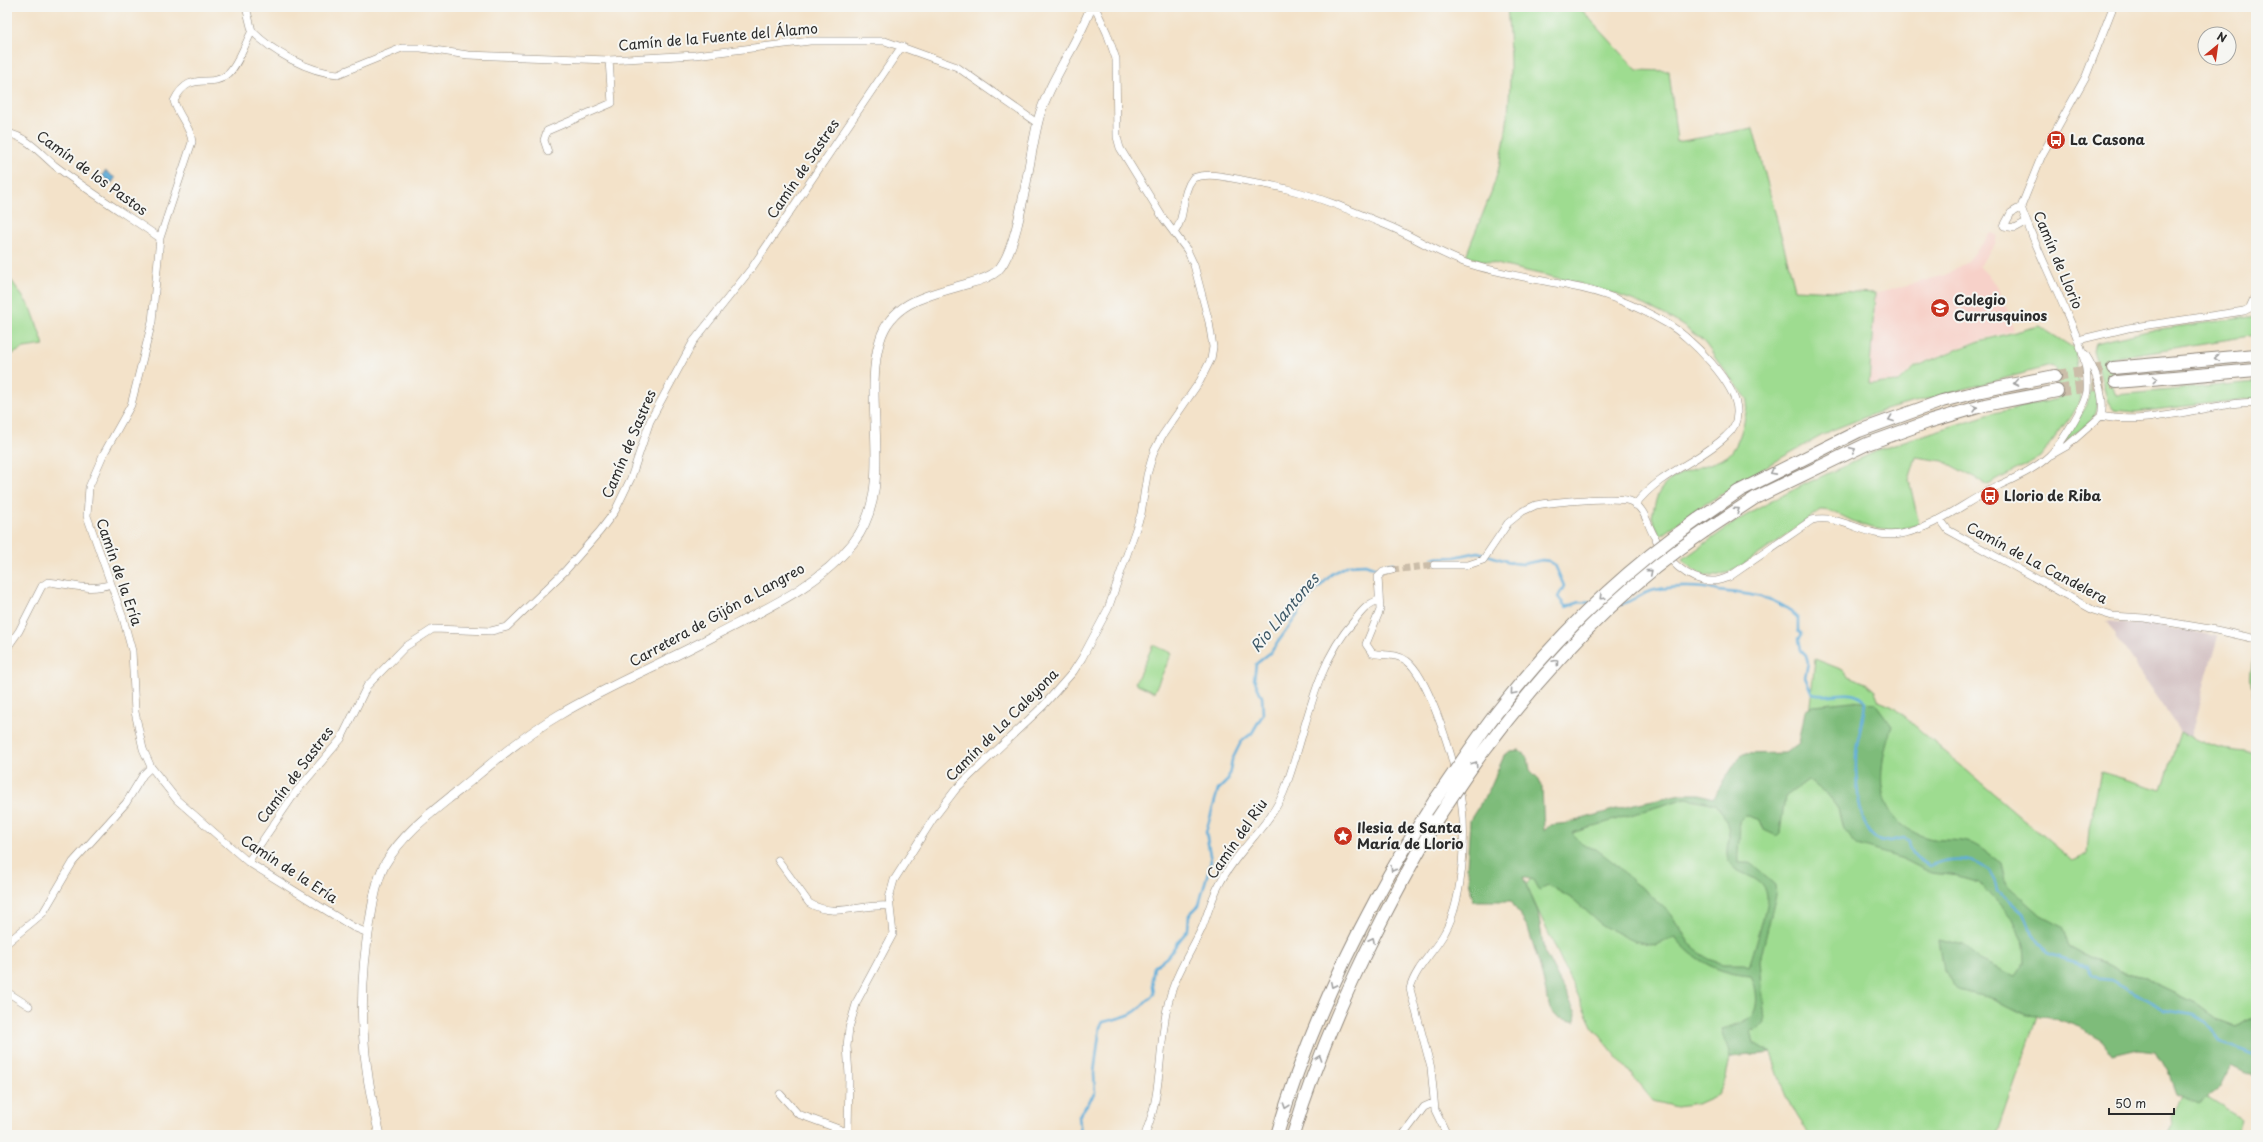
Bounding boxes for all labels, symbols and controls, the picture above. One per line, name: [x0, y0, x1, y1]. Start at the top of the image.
street label: Camín de la Fuente del Álamo: [617, 17, 819, 56]
north arrow: [2197, 26, 2237, 66]
text: N: [2214, 27, 2230, 47]
street label: Camín de Sastres: [761, 115, 844, 223]
street label: Camín de los Pastos: [32, 125, 152, 220]
bus stop icon: La Casona: [2045, 129, 2067, 151]
place label: La Casona: [2070, 129, 2145, 150]
street label: Camín de Llorio: [2028, 207, 2089, 312]
place label: Colegio Currusquinos: [1954, 289, 2048, 326]
school or university icon: Colegio Currusquinos: [1929, 297, 1951, 319]
one-way arrow: [2214, 353, 2220, 362]
one-way arrow: [2151, 375, 2158, 384]
one-way arrow: [2013, 379, 2020, 387]
street label: Camín de Sastres: [596, 386, 661, 502]
one-way arrow: [1972, 404, 1979, 413]
one-way arrow: [1888, 414, 1895, 422]
one-way arrow: [1848, 447, 1856, 455]
one-way arrow: [1770, 468, 1777, 475]
bus stop icon: Llorio de Riba: [1979, 485, 2001, 507]
place label: Llorio de Riba: [2004, 485, 2102, 506]
one-way arrow: [1733, 507, 1740, 514]
street label: Camín de la Ería: [91, 515, 148, 629]
street label: Camín de La Candelera: [1963, 516, 2112, 609]
street label: Carretera de Gijón a Langreo: [625, 557, 808, 672]
water label: Rio Llantones: [1244, 567, 1324, 656]
one-way arrow: [1645, 570, 1652, 577]
one-way arrow: [1599, 592, 1607, 600]
one-way arrow: [1551, 659, 1559, 667]
street label: Camín de La Caleyona: [941, 663, 1063, 786]
one-way arrow: [1511, 688, 1518, 695]
street label: Camín de Sastres: [251, 722, 338, 828]
one-way arrow: [1470, 761, 1477, 768]
street label: Camín del Riu: [1201, 794, 1272, 883]
place label: Ilesia de Santa María de Llorio: [1357, 817, 1464, 854]
place icon: Ilesia de Santa María de Llorio: [1332, 825, 1354, 847]
street label: Camín de la Ería: [236, 829, 342, 908]
one-way arrow: [1390, 865, 1398, 872]
one-way arrow: [1367, 936, 1375, 944]
one-way arrow: [1330, 980, 1338, 988]
one-way arrow: [1314, 1055, 1323, 1062]
scale bar: [2109, 1090, 2174, 1116]
text: 50 m: [2115, 1094, 2146, 1112]
one-way arrow: [1282, 1102, 1291, 1109]

